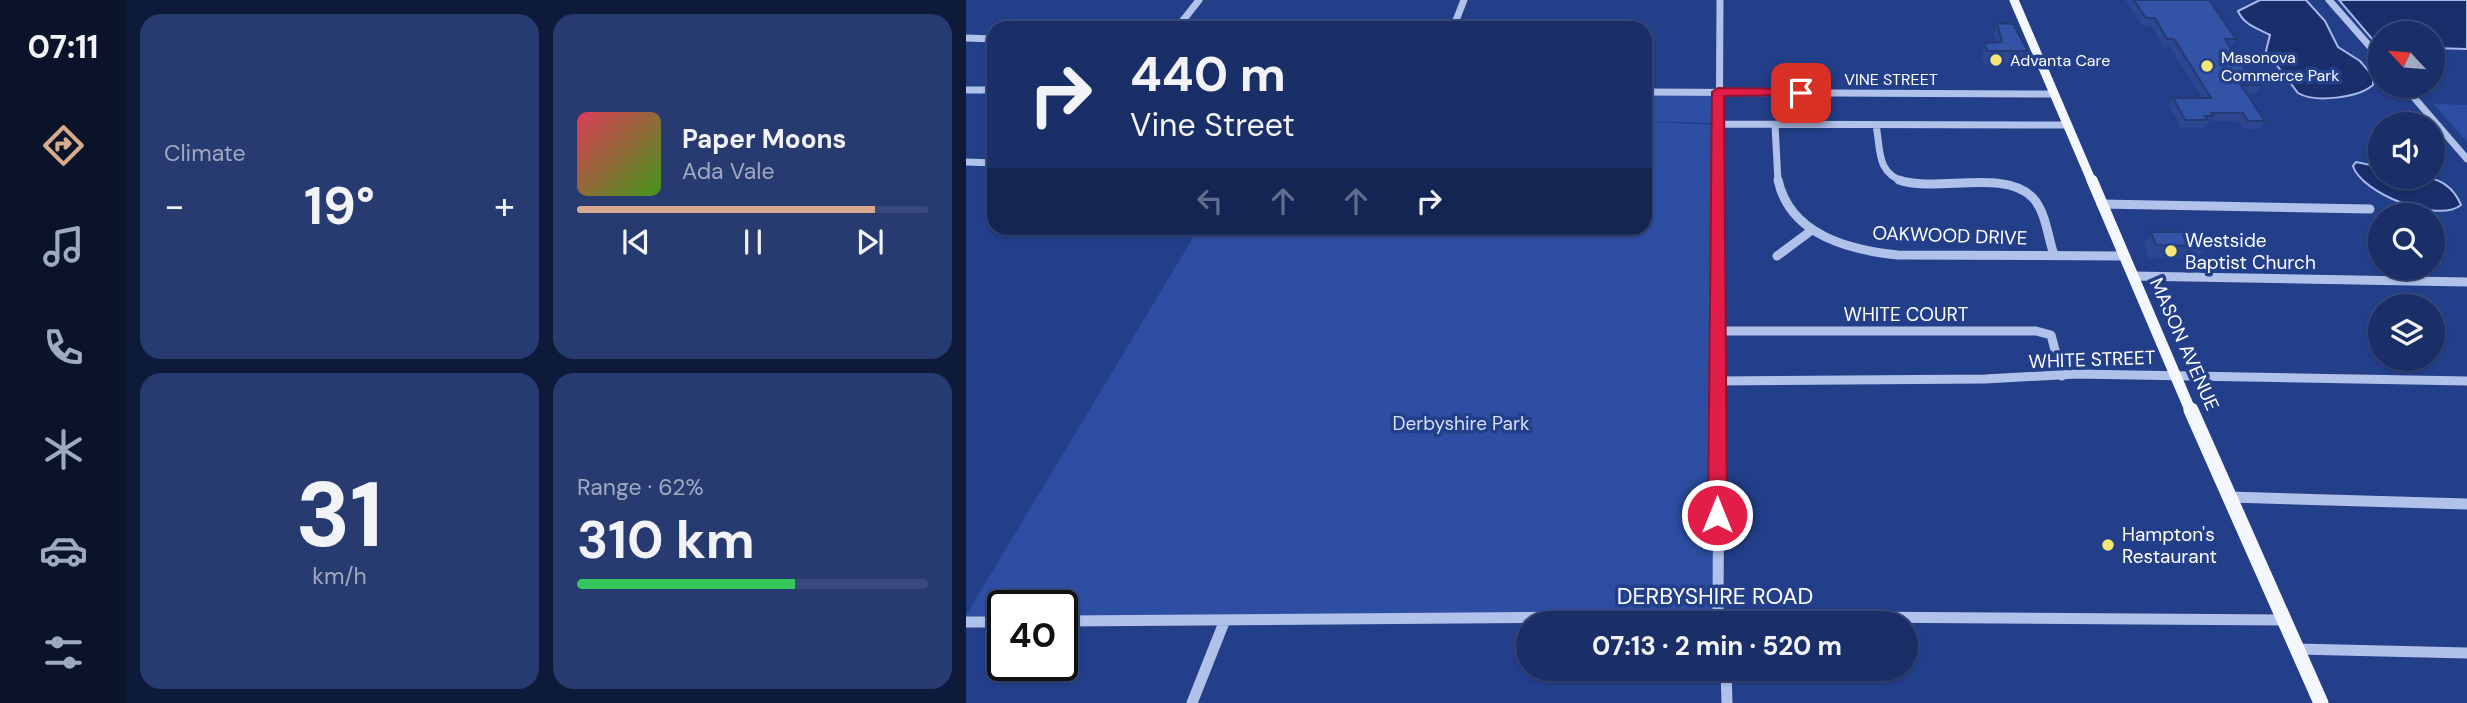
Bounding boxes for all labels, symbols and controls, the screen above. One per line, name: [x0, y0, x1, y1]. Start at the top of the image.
north arrow: [2368, 21, 2445, 98]
map controls: [2368, 21, 2445, 371]
text: 07:11: [28, 26, 98, 68]
text: 440 m: [1130, 42, 1286, 106]
place label: Masonova Commerce Park: [2221, 47, 2339, 86]
icon: right: [1015, 49, 1106, 140]
place label: Advanta Care: [2010, 50, 2110, 71]
marker: Advanta Care: [1988, 52, 2004, 68]
marker: Masonova Commerce Park: [2199, 58, 2215, 74]
pin: [1771, 63, 1831, 123]
street label: VINE STREET: [1844, 69, 1938, 90]
icon: arrive: [1782, 74, 1820, 112]
text: Vine Street: [1130, 104, 1295, 146]
button: sound: [2368, 112, 2445, 189]
icon: directions: [39, 121, 88, 170]
text: Paper Moons: [682, 122, 846, 156]
text: Climate: [164, 138, 246, 168]
text: Ada Vale: [682, 156, 775, 186]
text: 19°: [304, 172, 375, 240]
text: −: [164, 181, 185, 231]
text: +: [494, 181, 515, 231]
icon: left: [1191, 182, 1229, 220]
icon: ahead: [1264, 182, 1302, 220]
icon: ahead: [1337, 182, 1375, 220]
icon: right: [1410, 182, 1448, 220]
button: search: [2368, 203, 2445, 280]
street label: OAKWOOD DRIVE: [1872, 220, 2028, 251]
icon: music: [39, 222, 88, 271]
icon: previous: [617, 223, 655, 261]
icon: pause: [734, 223, 772, 261]
icon: next: [851, 223, 889, 261]
place label: Westside Baptist Church: [2185, 228, 2316, 275]
marker: Westside Baptist Church: [2163, 243, 2179, 259]
street label: MASON AVENUE: [2144, 274, 2225, 415]
button: layers: [2368, 294, 2445, 371]
street label: WHITE COURT: [1844, 302, 1969, 327]
icon: phone: [39, 323, 88, 372]
street label: WHITE STREET: [2028, 345, 2156, 374]
park label: Derbyshire Park: [1392, 411, 1530, 436]
icon: climate: [39, 425, 88, 474]
text: 31: [296, 456, 383, 574]
text: Range · 62%: [577, 472, 703, 502]
position arrow: [1680, 478, 1754, 552]
text: 310 km: [577, 506, 755, 574]
place label: Hampton's Restaurant: [2122, 522, 2217, 569]
icon: car: [39, 526, 88, 575]
marker: Hampton's Restaurant: [2100, 537, 2116, 553]
text: km/h: [312, 561, 367, 591]
street label: DERBYSHIRE ROAD: [1617, 581, 1813, 611]
speed limit sign: 40: [987, 590, 1078, 681]
icon: filters: [39, 628, 88, 677]
text: 07:13 · 2 min · 520 m: [1592, 629, 1842, 663]

